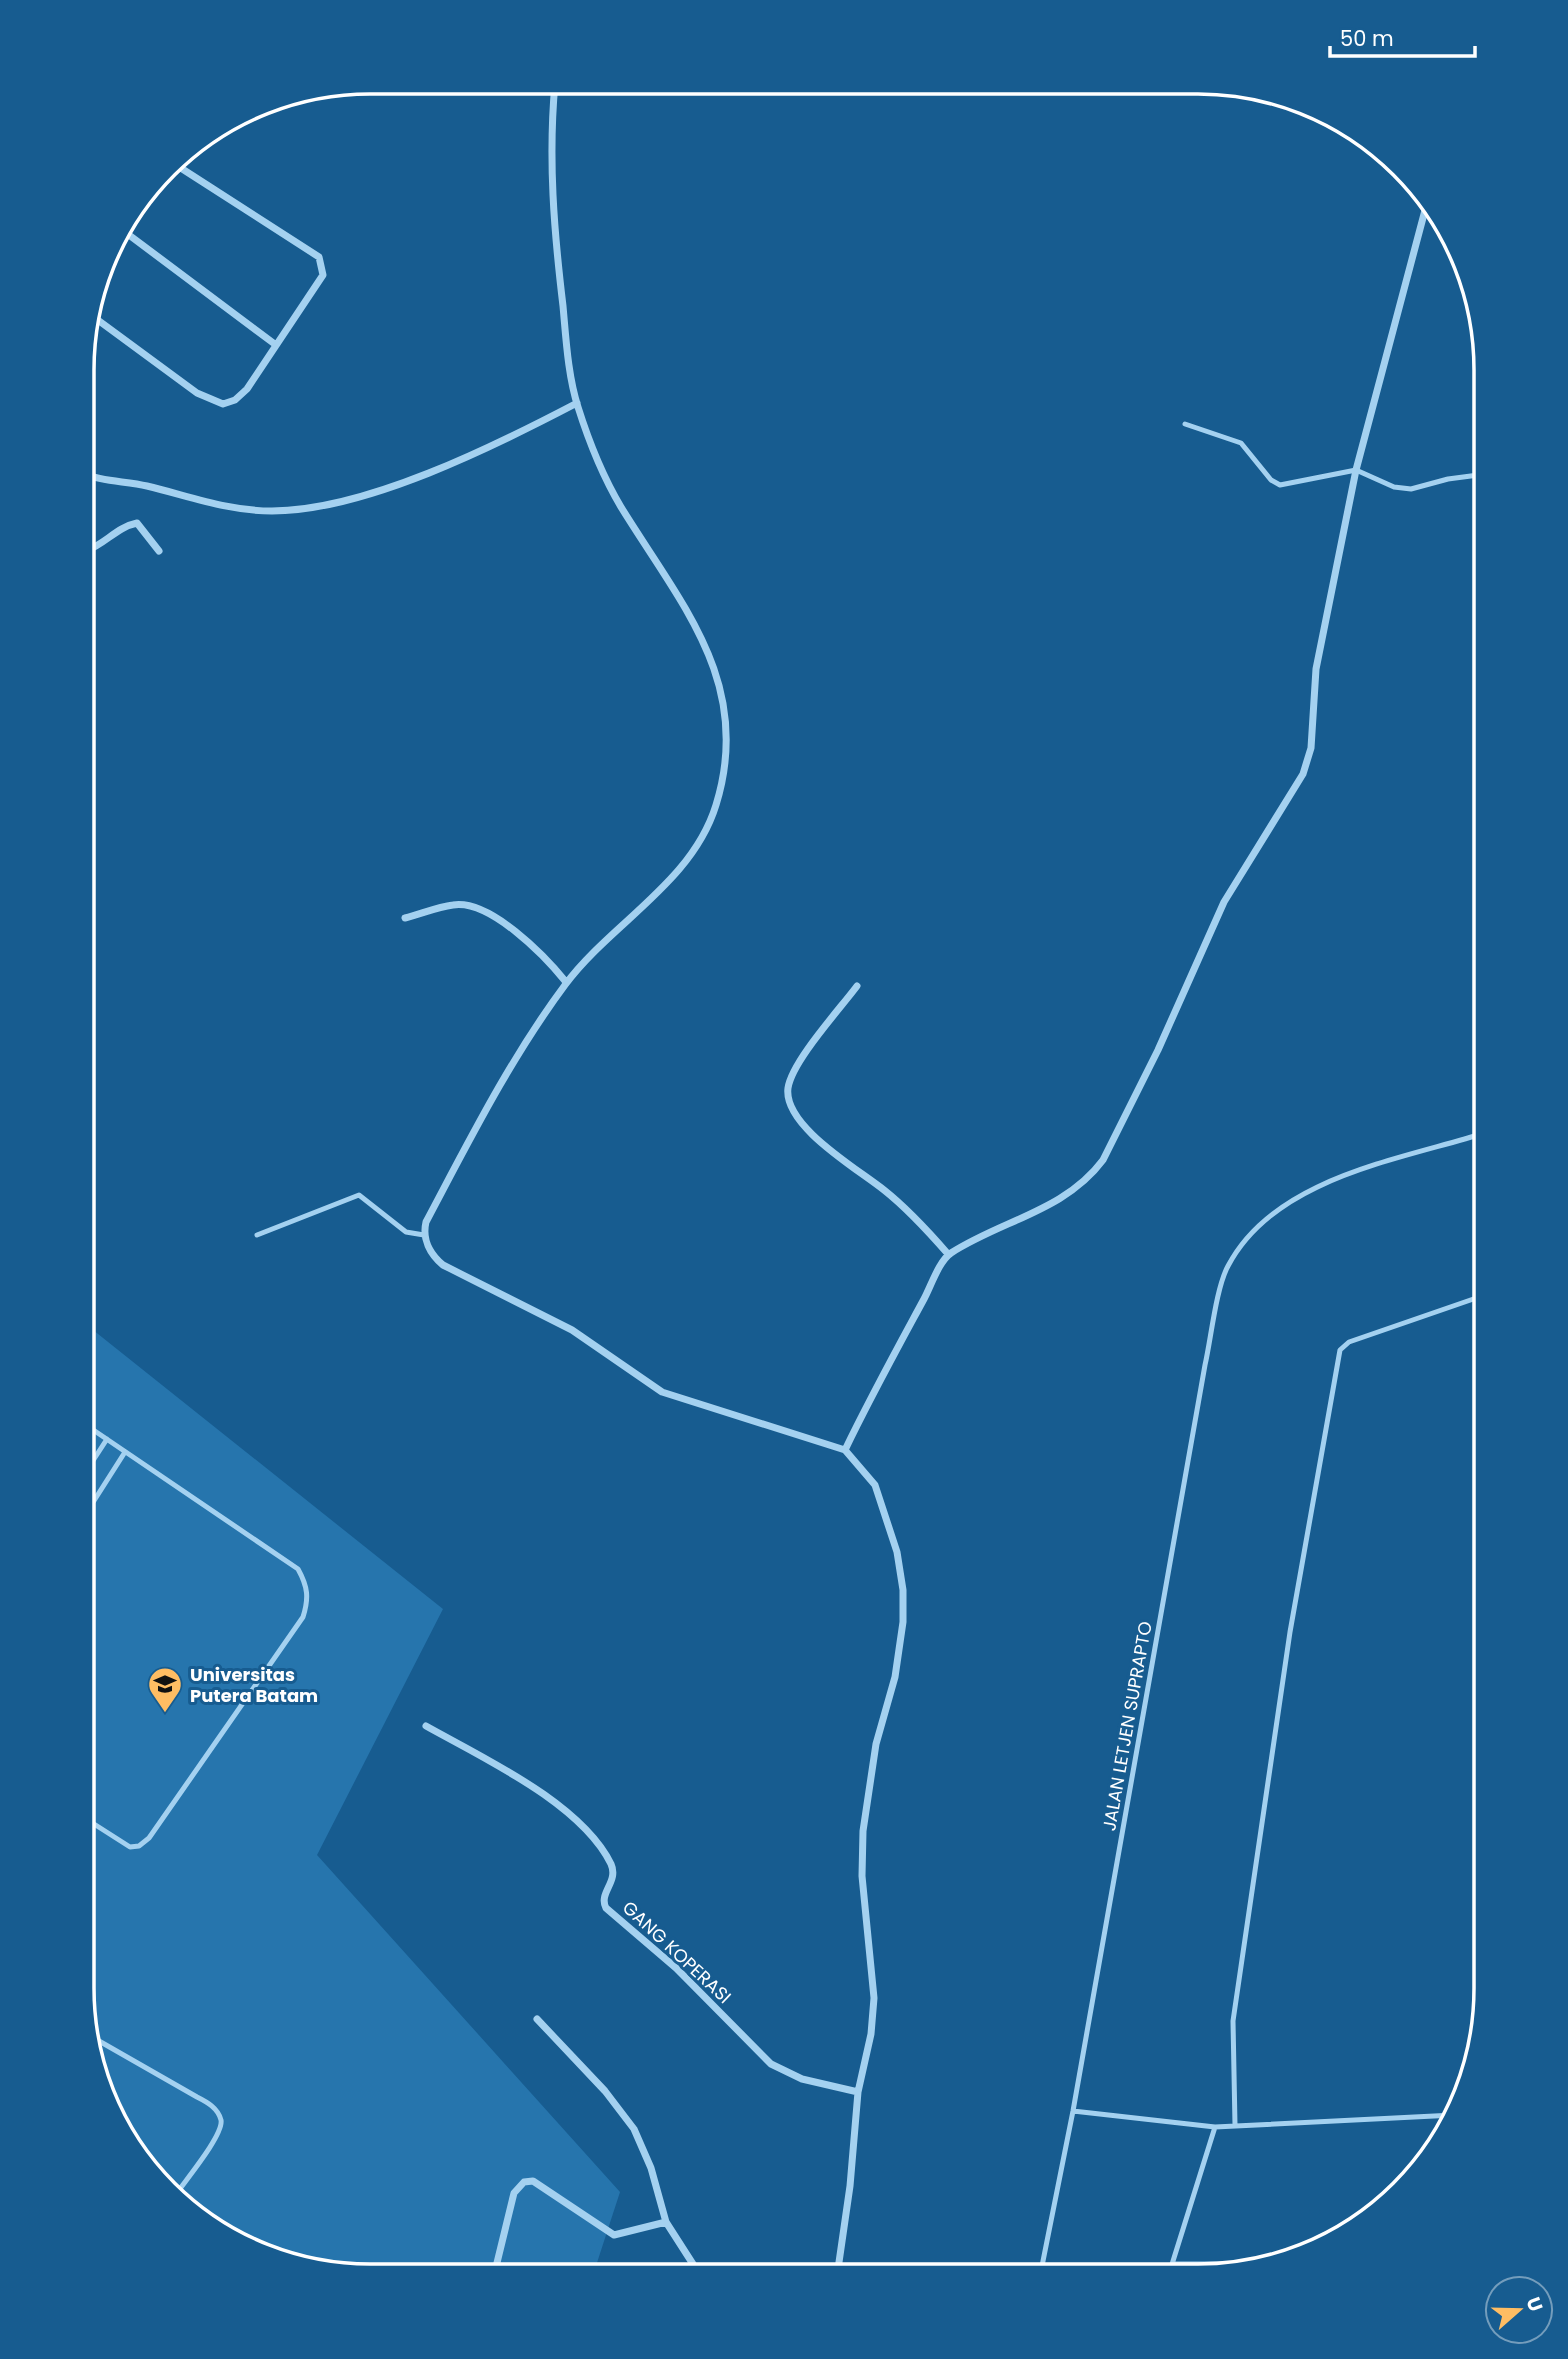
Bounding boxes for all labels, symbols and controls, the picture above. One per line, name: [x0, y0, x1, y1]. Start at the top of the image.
scale bar: [1330, 14, 1475, 58]
text: 50 m: [1340, 24, 1394, 53]
street label: JALAN LETJEN SUPRAPTO: [1096, 1619, 1158, 1833]
place label: Universitas Putera Batam: [190, 1662, 318, 1708]
school or university icon: Universitas Putera Batam: [146, 1665, 184, 1714]
street label: GANG KOPERASI: [617, 1895, 737, 2009]
north arrow: [1484, 2275, 1554, 2345]
text: U: [1520, 2293, 1549, 2315]

